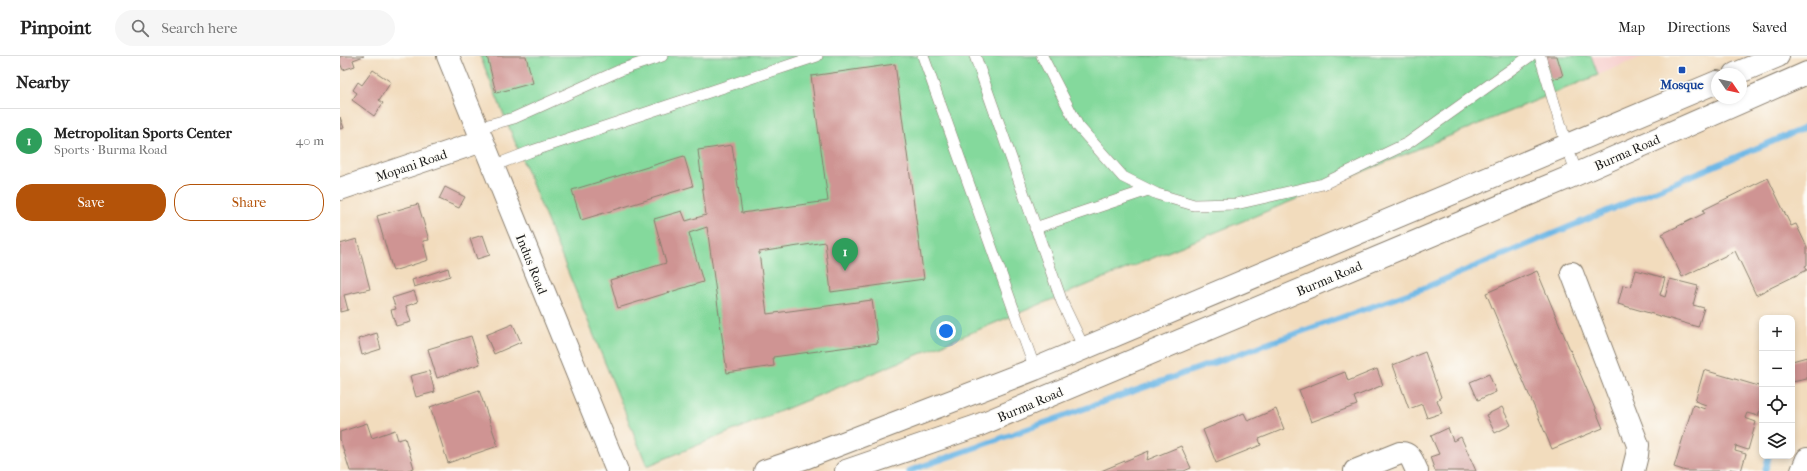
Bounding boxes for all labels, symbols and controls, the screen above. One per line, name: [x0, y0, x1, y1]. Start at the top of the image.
search box: [115, 10, 395, 46]
text: Pinpoint: [20, 17, 91, 39]
icon: search: [129, 17, 151, 39]
text: Search here: [161, 19, 237, 37]
text: Map: [1618, 19, 1645, 36]
text: Directions: [1667, 19, 1730, 36]
text: Saved: [1752, 19, 1787, 36]
marker: Mosque: [1677, 65, 1687, 75]
north arrow: [1711, 68, 1747, 104]
text: Nearby: [16, 72, 70, 92]
place label: Mosque: [1659, 77, 1704, 93]
text: Metropolitan Sports Center: [54, 124, 232, 142]
street label: Burma Road: [1592, 131, 1663, 174]
text: 1: [27, 133, 31, 148]
text: 40 m: [296, 133, 324, 148]
text: Sports · Burma Road: [54, 142, 167, 157]
street label: Mopani Road: [373, 146, 450, 185]
button: Save: [16, 184, 166, 221]
button: Share: [174, 184, 324, 221]
street label: Indus Road: [513, 232, 551, 297]
pin: 1: [832, 238, 858, 271]
street label: Burma Road: [1294, 258, 1365, 299]
map controls: [1759, 315, 1795, 459]
button: +: [1759, 315, 1795, 351]
your location: [936, 321, 956, 341]
button: −: [1759, 351, 1795, 387]
street label: Burma Road: [995, 384, 1066, 425]
button: locate: [1759, 387, 1795, 423]
button: layers: [1759, 423, 1795, 459]

